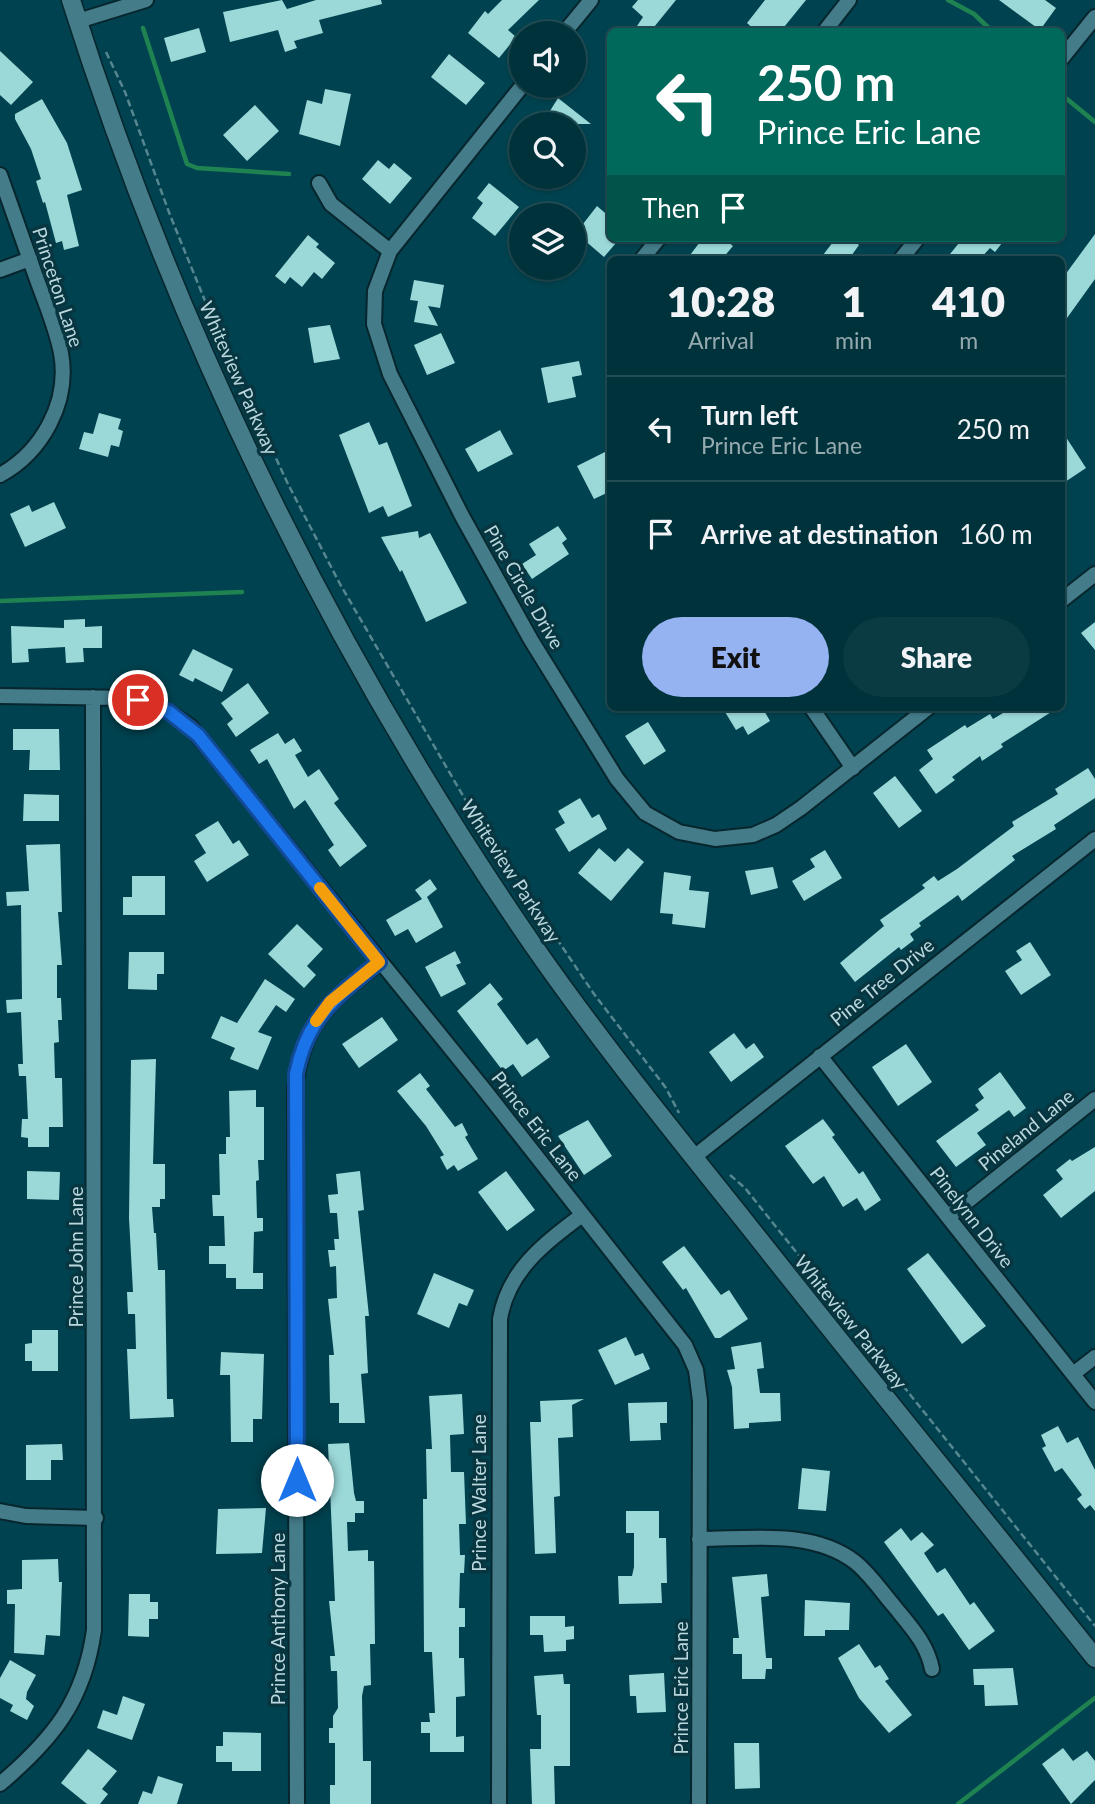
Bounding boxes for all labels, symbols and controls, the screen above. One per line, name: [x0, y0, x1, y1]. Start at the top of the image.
map controls: [509, 21, 586, 280]
button: sound: [509, 21, 586, 98]
text: 250 m: [757, 53, 895, 111]
icon: left: [642, 56, 733, 147]
button: search: [509, 112, 586, 189]
text: Prince Eric Lane: [757, 112, 981, 151]
icon: arrive: [714, 189, 752, 227]
text: Then: [642, 192, 700, 224]
button: layers: [509, 203, 586, 280]
street label: Princeton Lane: [28, 224, 89, 350]
text: 10:28: [667, 276, 775, 326]
text: 1: [842, 276, 866, 326]
text: 410: [932, 276, 1005, 326]
street label: Whiteview Parkway: [195, 297, 284, 458]
text: Arrival: [688, 326, 754, 354]
text: min: [835, 326, 872, 354]
text: m: [959, 326, 978, 354]
text: Turn left: [701, 399, 798, 431]
icon: left: [642, 410, 680, 448]
text: 250 m: [957, 413, 1030, 445]
text: Prince Eric Lane: [701, 431, 862, 459]
icon: arrive: [642, 515, 680, 553]
text: Arrive at destination: [701, 518, 938, 550]
text: 160 m: [959, 518, 1033, 550]
street label: Pine Circle Drive: [480, 521, 569, 653]
button: Exit: [642, 617, 829, 697]
button: Share: [843, 617, 1030, 697]
pin: [108, 670, 168, 730]
icon: arrive: [119, 681, 157, 719]
street label: Whiteview Parkway: [457, 795, 566, 947]
street label: Pine Tree Drive: [825, 933, 938, 1030]
street label: Prince Eric Lane: [487, 1066, 587, 1185]
street label: Pineland Lane: [973, 1084, 1078, 1175]
street label: Pinelynn Drive: [926, 1161, 1019, 1272]
street label: Prince John Lane: [64, 1187, 87, 1327]
street label: Whiteview Parkway: [790, 1250, 913, 1394]
street label: Prince Walter Lane: [467, 1414, 490, 1572]
position arrow: [260, 1443, 334, 1517]
street label: Prince Anthony Lane: [266, 1533, 289, 1705]
street label: Prince Eric Lane: [669, 1621, 692, 1755]

